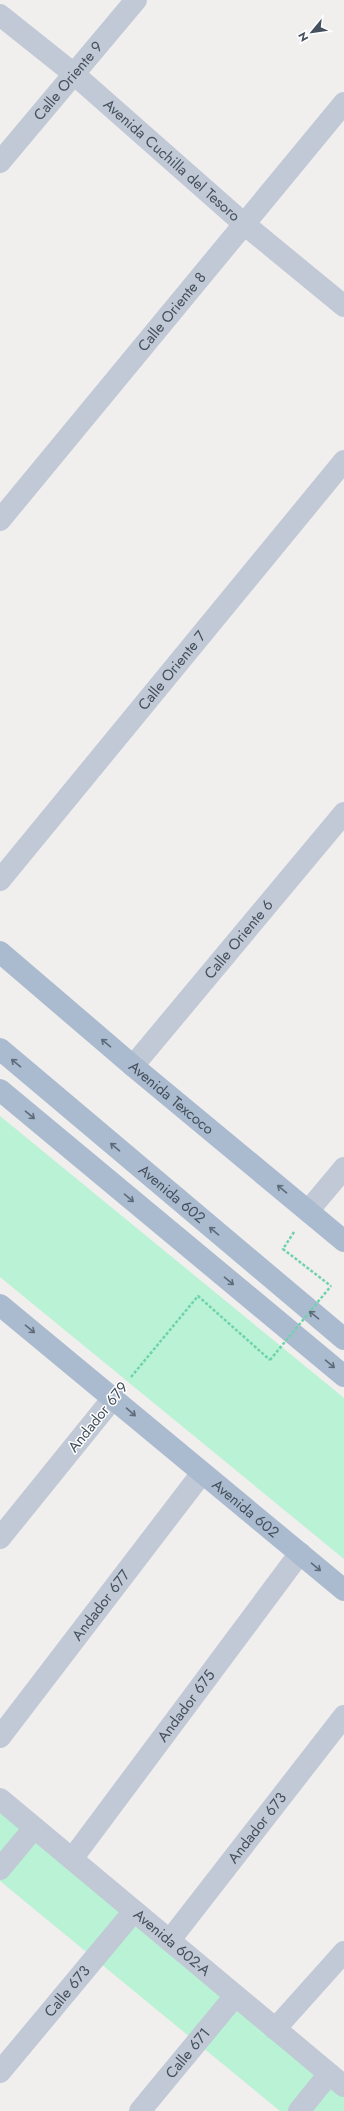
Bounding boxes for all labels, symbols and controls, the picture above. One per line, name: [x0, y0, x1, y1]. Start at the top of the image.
north arrow: [292, 12, 332, 52]
text: N: [294, 29, 312, 45]
street label: Calle Oriente 9: [28, 36, 108, 125]
street label: Avenida Cuchilla del Tesoro: [98, 94, 245, 227]
street label: Calle Oriente 8: [132, 267, 211, 356]
street label: Calle Oriente 7: [133, 626, 211, 715]
street label: Calle Oriente 6: [199, 895, 278, 984]
one-way arrow: [101, 1039, 112, 1048]
street label: Avenida Texcoco: [124, 1056, 219, 1140]
one-way arrow: [11, 1058, 22, 1067]
one-way arrow: [25, 1110, 35, 1119]
one-way arrow: [110, 1142, 121, 1151]
street label: Avenida 602: [134, 1159, 210, 1229]
one-way arrow: [276, 1185, 287, 1193]
one-way arrow: [124, 1194, 135, 1203]
one-way arrow: [210, 1227, 220, 1236]
one-way arrow: [224, 1277, 235, 1286]
one-way arrow: [308, 1310, 319, 1319]
one-way arrow: [25, 1325, 36, 1334]
one-way arrow: [324, 1360, 335, 1369]
street label: Andador 679: [63, 1377, 133, 1457]
one-way arrow: [125, 1407, 136, 1416]
street label: Avenida 602: [207, 1474, 284, 1543]
one-way arrow: [311, 1562, 322, 1571]
street label: Andador 677: [66, 1565, 135, 1645]
street label: Andador 675: [152, 1665, 220, 1746]
street label: Andador 673: [222, 1788, 292, 1868]
street label: Avenida 602-A: [129, 1904, 215, 1981]
street label: Calle 673: [39, 1961, 95, 2022]
street label: Calle 671: [160, 2023, 215, 2083]

